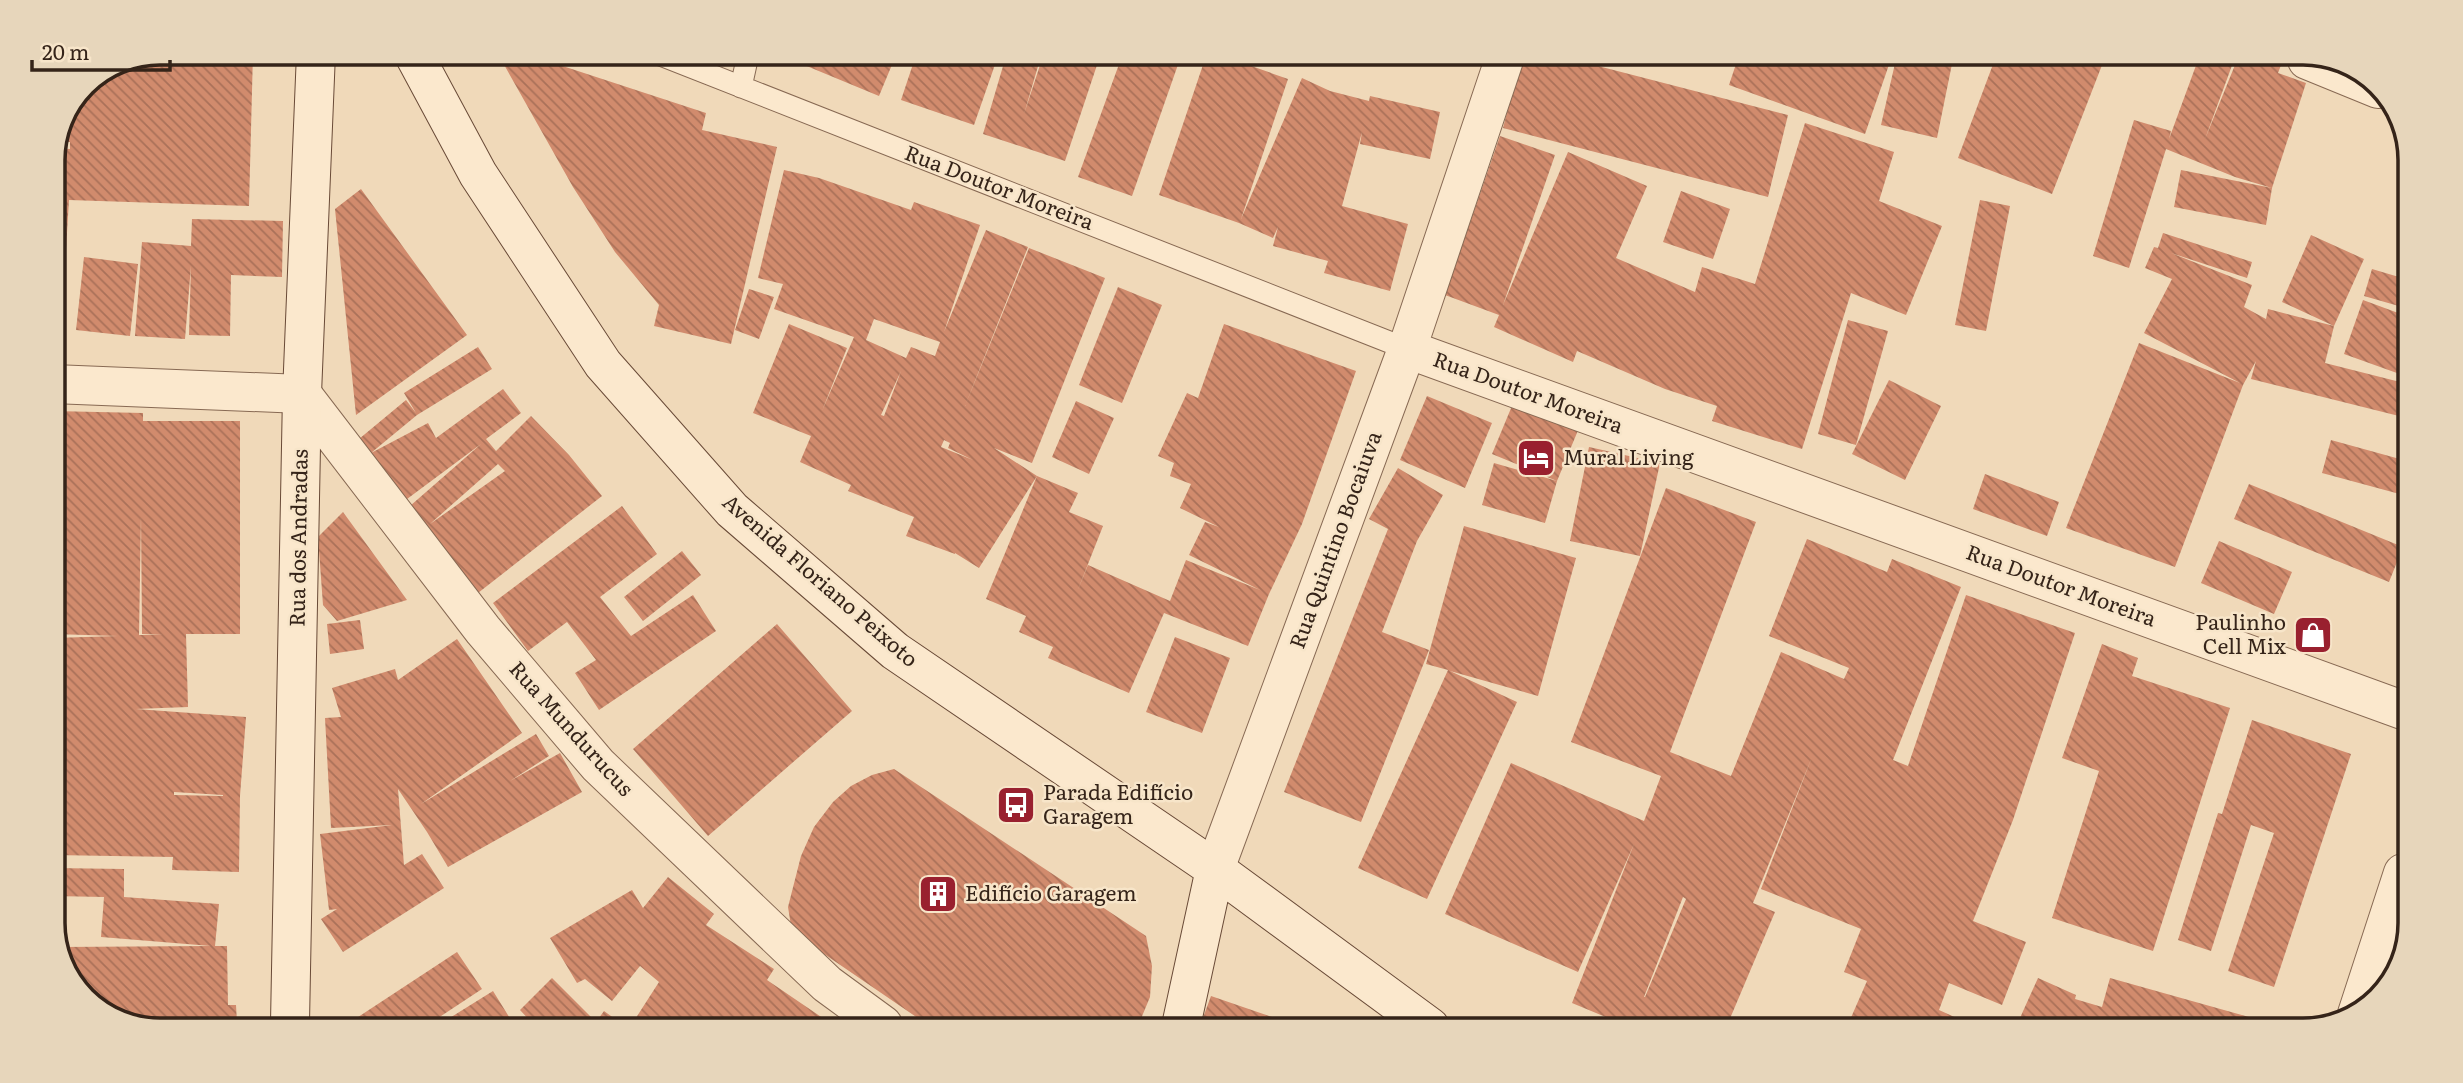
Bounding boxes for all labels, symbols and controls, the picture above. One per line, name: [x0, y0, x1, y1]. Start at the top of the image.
scale bar: [32, 28, 170, 72]
text: 20 m: [42, 35, 89, 66]
street label: Rua Doutor Moreira: [901, 135, 1100, 236]
street label: Rua Doutor Moreira: [1429, 342, 1629, 440]
street label: Rua Quintino Bocaiuva: [1280, 425, 1388, 652]
hotel icon: Mural Living: [1515, 437, 1557, 479]
place label: Mural Living: [1563, 440, 1694, 471]
street label: Rua dos Andradas: [279, 449, 314, 627]
street label: Avenida Floriano Peixoto: [717, 485, 926, 673]
street label: Rua Doutor Moreira: [1962, 535, 2162, 633]
place label: Paulinho Cell Mix: [2195, 605, 2286, 660]
shop icon: Paulinho Cell Mix: [2292, 614, 2334, 656]
street label: Rua Mundurucus: [504, 653, 642, 802]
place label: Parada Edifício Garagem: [1043, 775, 1193, 830]
bus stop icon: Parada Edifício Garagem: [995, 784, 1037, 826]
building icon: Edifício Garagem: [917, 873, 959, 915]
place label: Edifício Garagem: [965, 876, 1137, 907]

